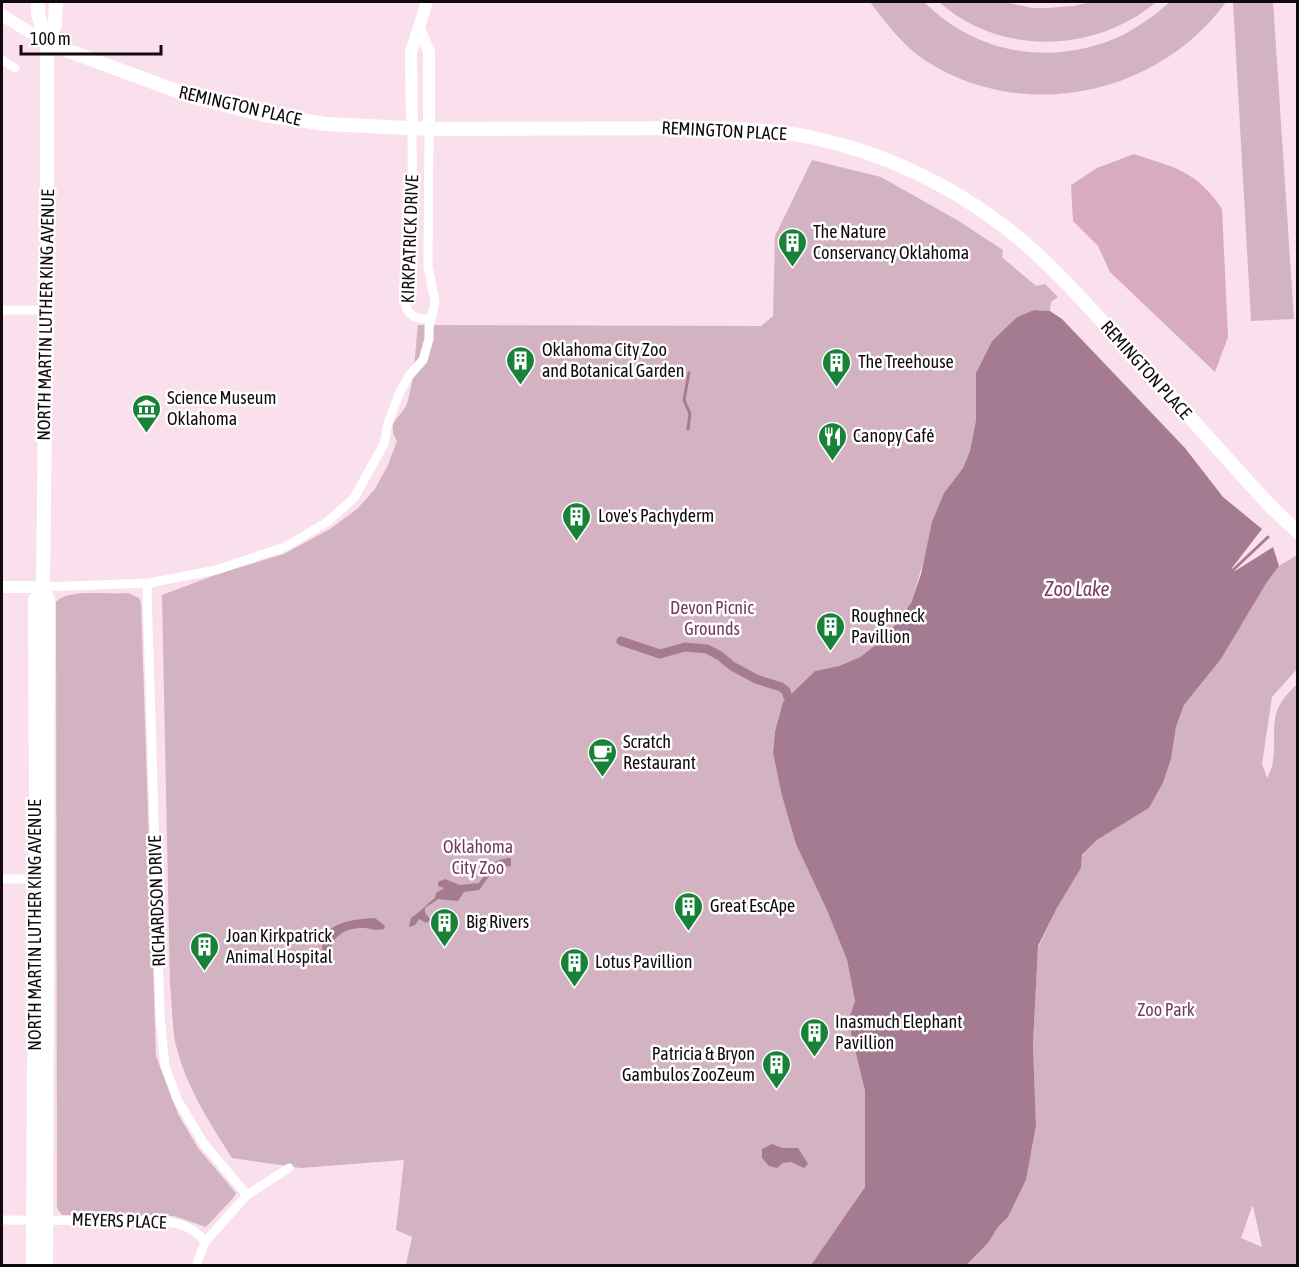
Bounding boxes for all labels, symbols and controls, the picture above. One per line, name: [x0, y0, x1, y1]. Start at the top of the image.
scale bar: [21, 18, 160, 56]
text: 100 m: [30, 28, 71, 49]
street label: REMINGTON PLACE: [177, 81, 304, 130]
street label: REMINGTON PLACE: [661, 117, 787, 144]
street label: KIRKPATRICK DRIVE: [397, 174, 422, 304]
street label: NORTH MARTIN LUTHER KING AVENUE: [33, 189, 58, 441]
place label: The Nature Conservancy Oklahoma: [813, 221, 969, 263]
building icon: The Nature Conservancy Oklahoma: [776, 226, 808, 268]
street label: REMINGTON PLACE: [1097, 316, 1196, 423]
place label: Oklahoma City Zoo and Botanical Garden: [542, 339, 684, 381]
building icon: Oklahoma City Zoo and Botanical Garden: [505, 344, 537, 386]
building icon: The Treehouse: [821, 346, 853, 388]
place label: The Treehouse: [858, 351, 954, 372]
place label: Science Museum Oklahoma: [167, 387, 277, 429]
museum icon: Science Museum Oklahoma: [130, 392, 162, 434]
restaurant icon: Canopy Café: [816, 420, 848, 462]
place label: Canopy Café: [853, 425, 935, 446]
building icon: Love's Pachyderm: [561, 500, 593, 542]
place label: Love's Pachyderm: [598, 505, 714, 526]
water label: Zoo Lake: [1044, 577, 1110, 600]
park label: Devon Picnic Grounds: [670, 597, 754, 639]
place label: Roughneck Pavillion: [851, 605, 925, 647]
building icon: Roughneck Pavillion: [814, 610, 846, 652]
place label: Scratch Restaurant: [623, 731, 696, 773]
cafe icon: Scratch Restaurant: [586, 736, 618, 778]
street label: NORTH MARTIN LUTHER KING AVENUE: [24, 799, 45, 1051]
street label: RICHARDSON DRIVE: [144, 835, 169, 967]
park label: Oklahoma City Zoo: [443, 836, 513, 878]
building icon: Great EscApe: [673, 890, 705, 932]
place label: Great EscApe: [710, 895, 795, 916]
building icon: Big Rivers: [429, 906, 461, 948]
place label: Big Rivers: [466, 911, 529, 932]
place label: Joan Kirkpatrick Animal Hospital: [226, 925, 333, 967]
building icon: Joan Kirkpatrick Animal Hospital: [189, 930, 221, 972]
building icon: Lotus Pavillion: [558, 946, 590, 988]
place label: Lotus Pavillion: [595, 951, 692, 972]
park label: Zoo Park: [1137, 999, 1195, 1020]
place label: Inasmuch Elephant Pavillion: [835, 1011, 963, 1053]
building icon: Inasmuch Elephant Pavillion: [798, 1016, 830, 1058]
place label: Patricia & Bryon Gambulos ZooZeum: [622, 1043, 755, 1085]
building icon: Patricia & Bryon Gambulos ZooZeum: [760, 1048, 792, 1090]
street label: MEYERS PLACE: [71, 1208, 167, 1233]

